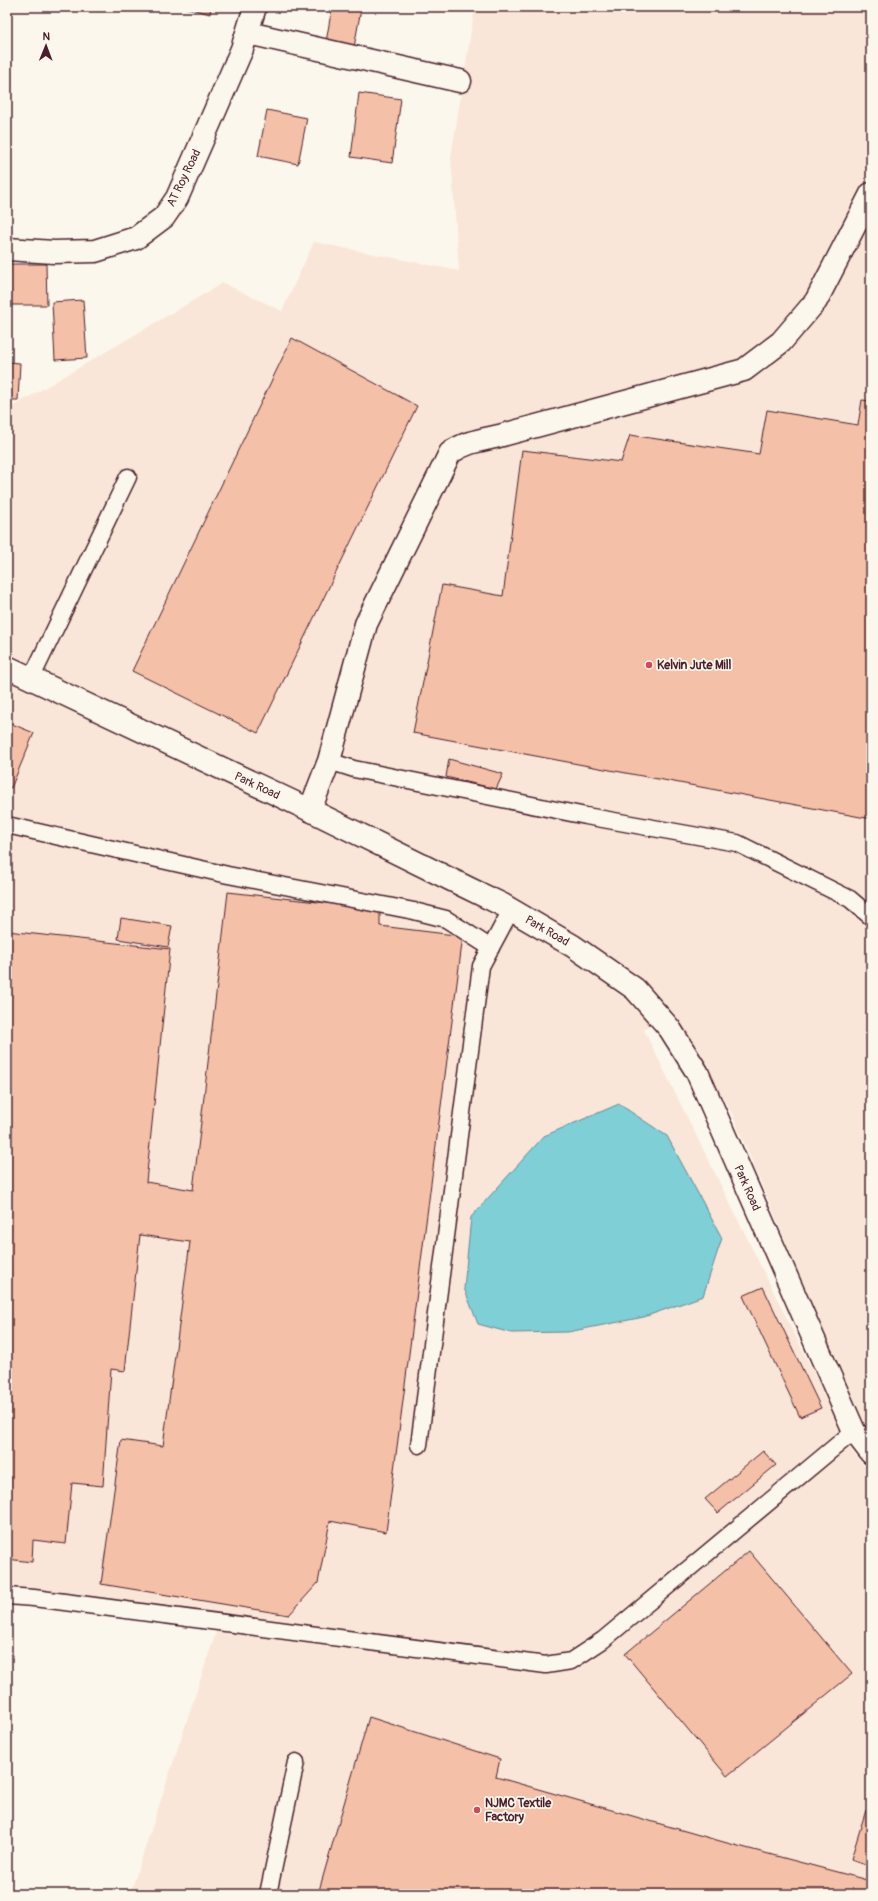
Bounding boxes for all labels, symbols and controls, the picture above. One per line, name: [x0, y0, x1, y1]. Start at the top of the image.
north arrow: [26, 26, 66, 66]
text: N: [42, 30, 51, 43]
street label: AT Roy Road: [164, 147, 204, 209]
place label: Kelvin Jute Mill: [657, 658, 732, 673]
marker: Kelvin Jute Mill: [644, 660, 654, 670]
street label: Park Road: [232, 769, 282, 803]
street label: Park Road: [522, 912, 572, 950]
street label: Park Road: [730, 1163, 764, 1213]
place label: NJMC Textile Factory: [485, 1796, 552, 1825]
marker: NJMC Textile Factory: [472, 1805, 482, 1815]

